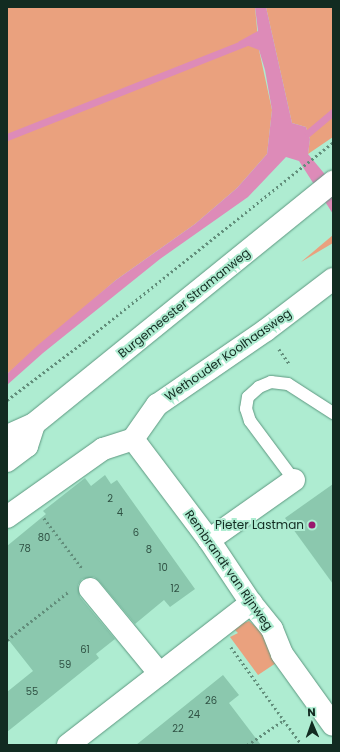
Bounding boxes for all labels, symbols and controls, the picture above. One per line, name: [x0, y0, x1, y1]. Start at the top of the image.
street label: Burgemeester Stramanweg: [115, 245, 253, 361]
street label: Wethouder Koolhaasweg: [162, 306, 294, 404]
house number: 2: [107, 493, 113, 505]
house number: 4: [117, 507, 123, 519]
street label: Rembrandt van Rijnweg: [182, 507, 276, 633]
place label: Pieter Lastman: [215, 518, 304, 532]
marker: Pieter Lastman: [307, 520, 317, 530]
house number: 6: [133, 527, 139, 539]
house number: 80: [38, 532, 50, 544]
house number: 78: [19, 543, 31, 555]
house number: 8: [146, 544, 152, 556]
house number: 10: [158, 562, 168, 574]
house number: 12: [171, 583, 179, 595]
house number: 61: [80, 644, 90, 656]
house number: 59: [59, 659, 71, 671]
house number: 55: [26, 686, 38, 698]
house number: 26: [205, 695, 217, 707]
north arrow: [292, 704, 332, 744]
text: N: [307, 704, 316, 720]
house number: 24: [188, 709, 200, 721]
house number: 22: [172, 723, 184, 735]

